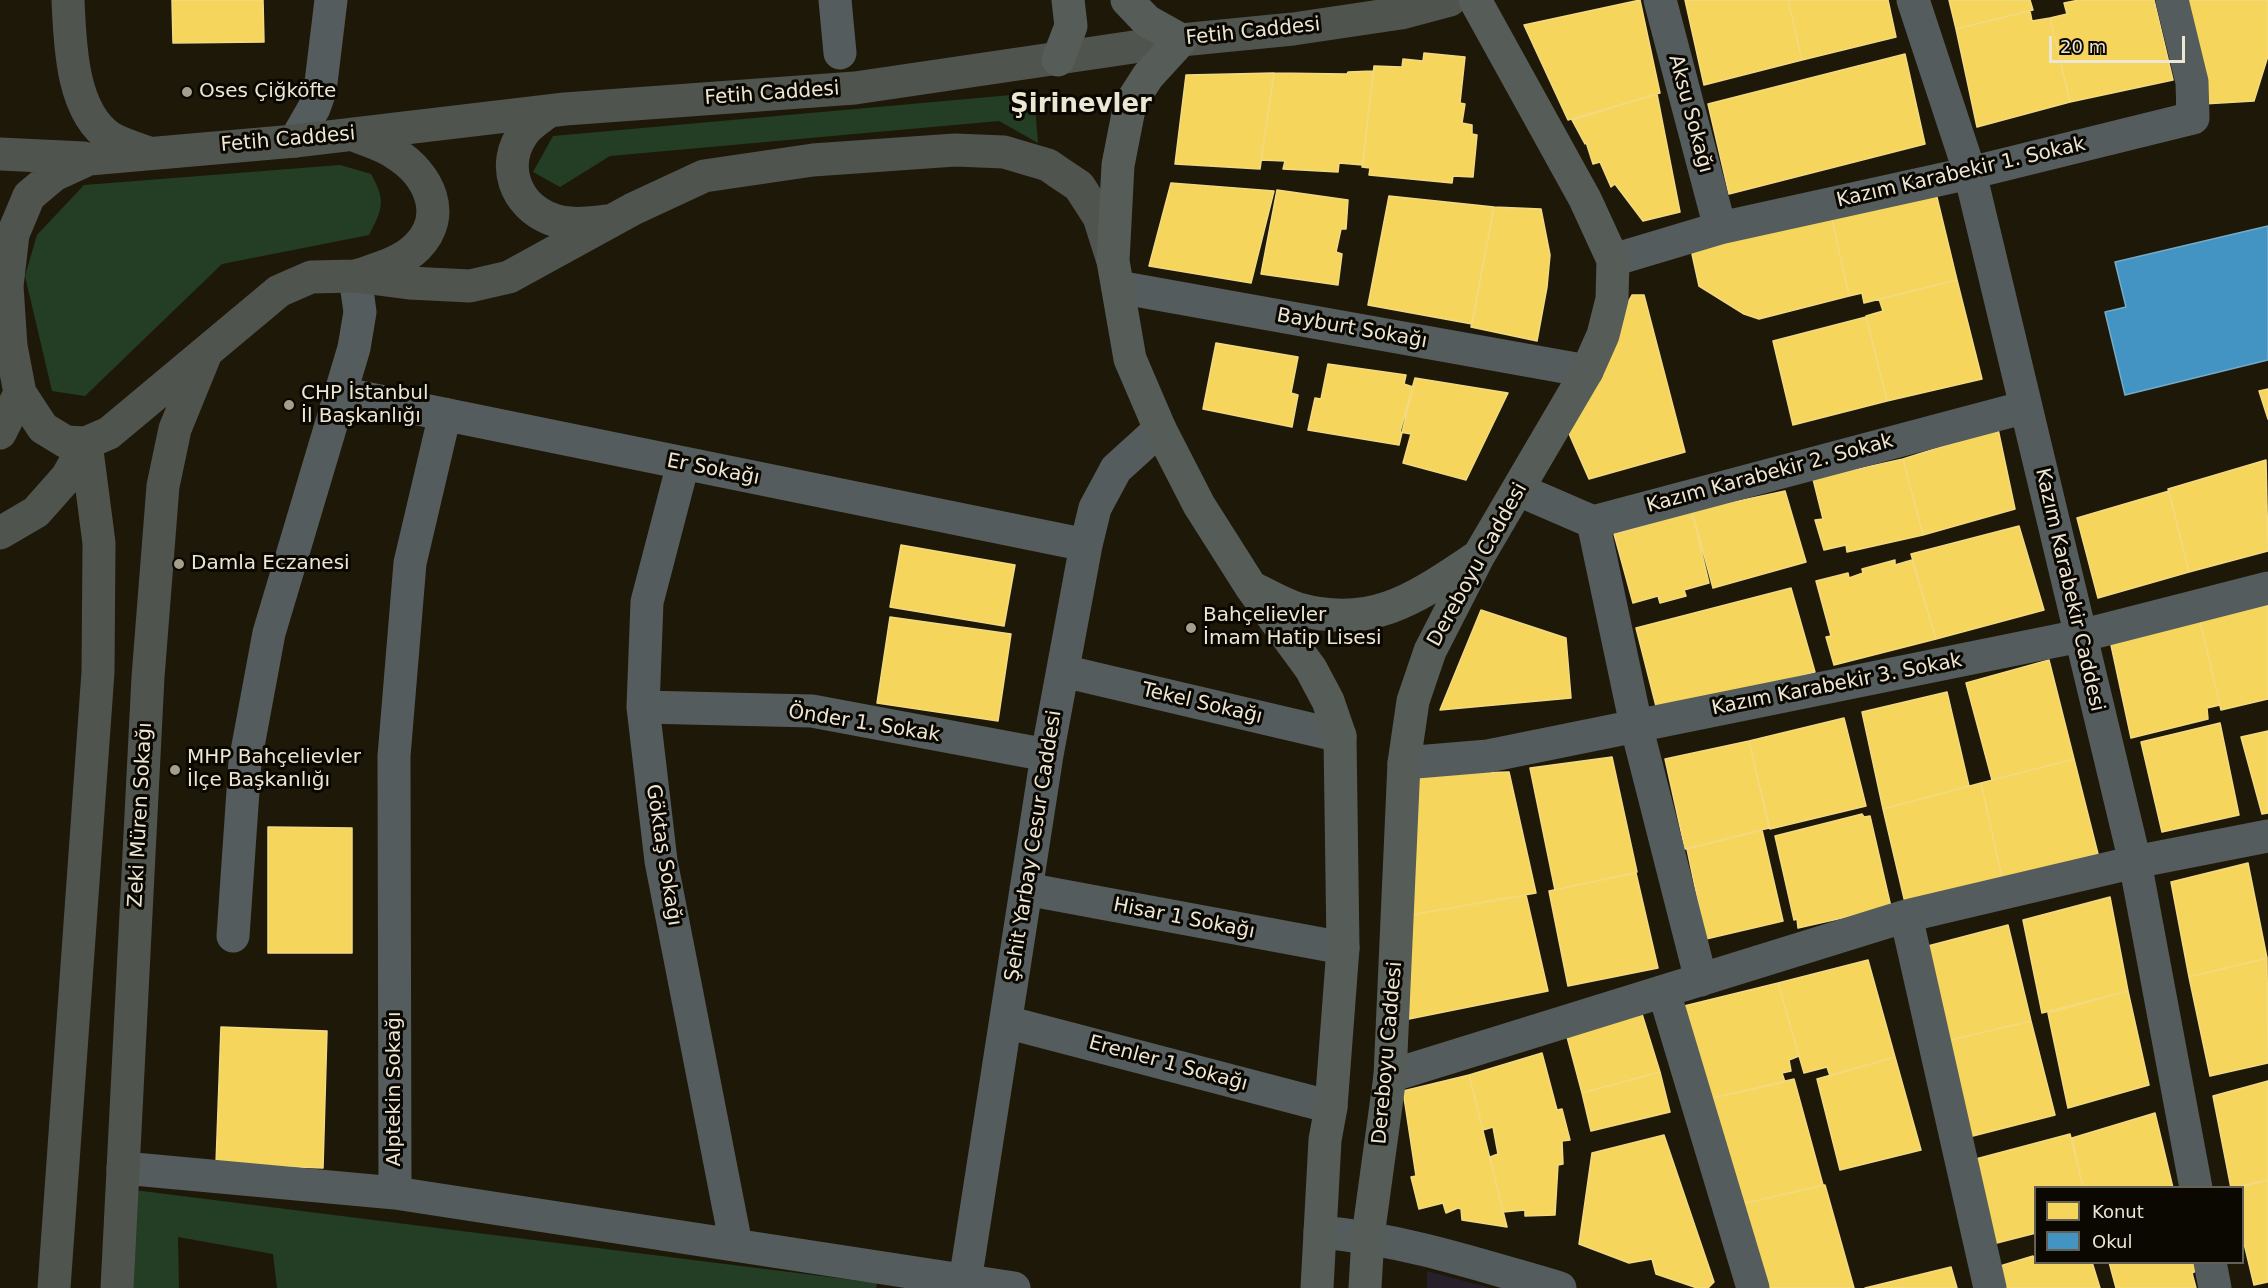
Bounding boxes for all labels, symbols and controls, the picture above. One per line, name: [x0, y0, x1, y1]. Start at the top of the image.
street label: Fetih Caddesi: [1185, 13, 1321, 51]
scale bar: [2052, 24, 2188, 62]
text: 20 m: [2060, 36, 2106, 57]
street label: Aksu Sokağı: [1663, 52, 1717, 176]
street label: Fetih Caddesi: [704, 77, 840, 111]
place label: Oses Çiğköfte: [199, 80, 336, 104]
marker: Oses Çiğköfte: [180, 85, 194, 99]
district label: Şirinevler: [1010, 89, 1152, 121]
street label: Fetih Caddesi: [220, 122, 356, 158]
street label: Kazım Karabekir 1. Sokak: [1834, 133, 2088, 213]
street label: Bayburt Sokağı: [1275, 304, 1429, 354]
place label: CHP İstanbul İl Başkanlığı: [301, 382, 428, 429]
marker: CHP İstanbul İl Başkanlığı: [282, 398, 296, 412]
street label: Kazım Karabekir 2. Sokak: [1644, 429, 1896, 519]
street label: Er Sokağı: [665, 449, 761, 491]
street label: Kazım Karabekir Caddesi: [2029, 466, 2109, 714]
street label: Dereboyu Caddesi: [1423, 479, 1533, 651]
place label: Damla Eczanesi: [191, 552, 350, 576]
marker: Damla Eczanesi: [172, 557, 186, 571]
place label: Bahçelievler İmam Hatip Lisesi: [1203, 604, 1382, 651]
marker: Bahçelievler İmam Hatip Lisesi: [1184, 621, 1198, 635]
street label: Kazım Karabekir 3. Sokak: [1710, 649, 1964, 721]
street label: Tekel Sokağı: [1139, 678, 1265, 730]
street label: Önder 1. Sokak: [786, 700, 942, 748]
street label: Şehit Yarbay Cesur Caddesi: [1001, 709, 1067, 983]
street label: Zeki Müren Sokağı: [124, 722, 158, 908]
place label: MHP Bahçelievler İlçe Başkanlığı: [187, 746, 361, 793]
marker: MHP Bahçelievler İlçe Başkanlığı: [168, 763, 182, 777]
street label: Göktaş Sokağı: [640, 783, 686, 927]
street label: Hisar 1 Sokağı: [1111, 894, 1257, 944]
street label: Dereboyu Caddesi: [1368, 961, 1408, 1145]
street label: Alptekin Sokağı: [383, 1012, 407, 1166]
street label: Erenler 1 Sokağı: [1086, 1031, 1250, 1097]
legend: [2034, 1186, 2244, 1264]
text: Konut: [2092, 1201, 2144, 1222]
text: Okul: [2092, 1231, 2132, 1252]

